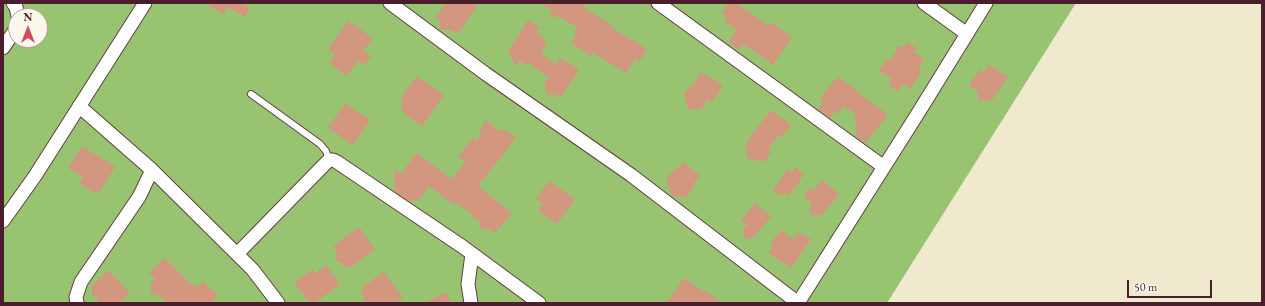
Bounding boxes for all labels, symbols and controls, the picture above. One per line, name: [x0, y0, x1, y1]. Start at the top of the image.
north arrow: [8, 8, 48, 48]
text: N: [24, 10, 32, 24]
scale bar: [1129, 272, 1214, 298]
text: 50 m: [1134, 279, 1157, 295]

